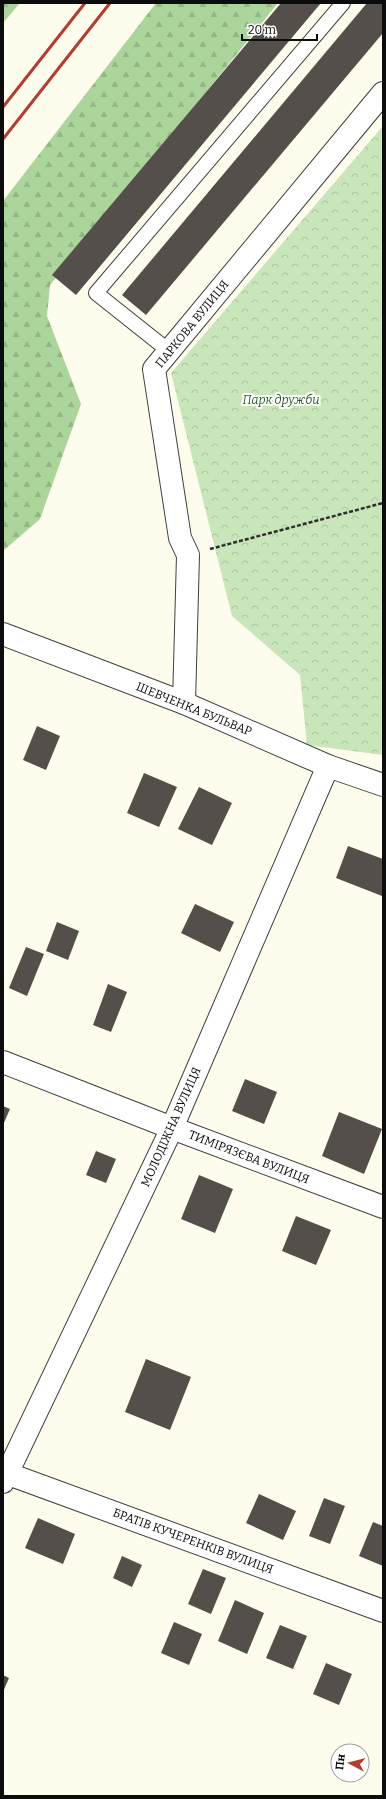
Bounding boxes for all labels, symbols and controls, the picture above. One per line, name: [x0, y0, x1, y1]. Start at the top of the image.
scale bar: [242, 16, 317, 42]
text: 20 m: [248, 23, 277, 37]
street label: ПАРКОВА ВУЛИЦЯ: [153, 277, 232, 370]
park label: Парк дружби: [242, 393, 320, 407]
street label: ШЕВЧЕНКА БУЛЬВАР: [134, 679, 254, 739]
street label: МОЛОДІЖНА ВУЛИЦЯ: [138, 1065, 204, 1189]
street label: ТИМІРЯЗЄВА ВУЛИЦЯ: [187, 1128, 311, 1187]
street label: БРАТІВ КУЧЕРЕНКІВ ВУЛИЦЯ: [111, 1505, 275, 1577]
north arrow: [330, 1743, 370, 1783]
text: Пн: [333, 1753, 348, 1771]

